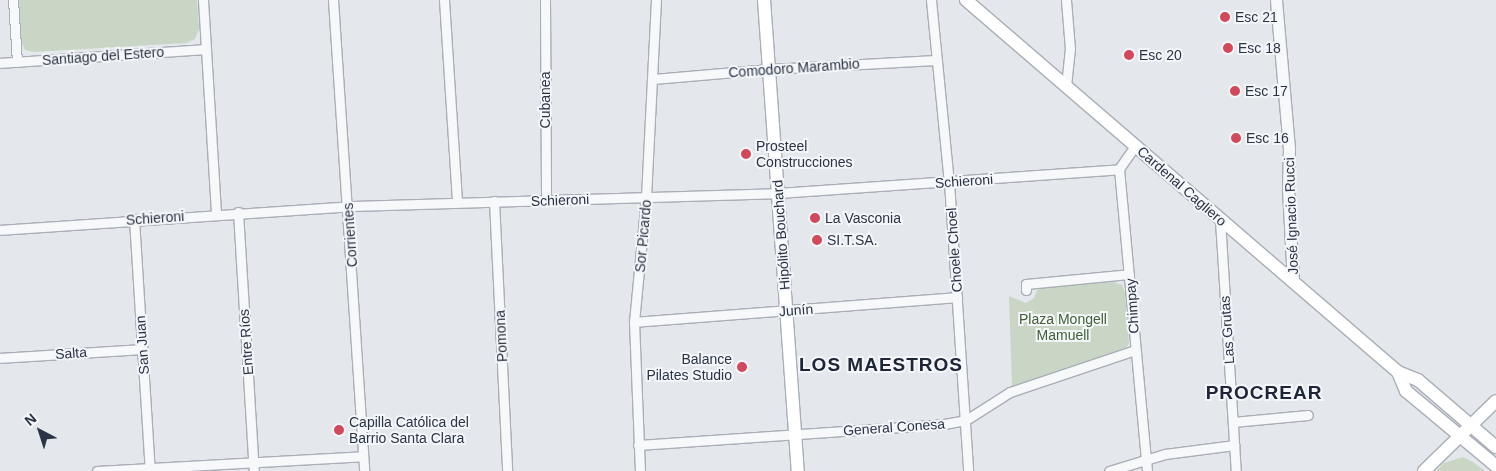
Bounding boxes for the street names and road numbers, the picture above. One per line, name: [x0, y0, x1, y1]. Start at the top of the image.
street label: Santiago del Estero: [41, 43, 165, 69]
street label: Comodoro Marambio: [728, 55, 860, 81]
street label: Cubanea: [537, 72, 553, 128]
street label: Cardenal Cagliero: [1134, 143, 1230, 229]
street label: José Ignacio Rucci: [1281, 157, 1301, 275]
street label: Schieroni: [934, 171, 994, 191]
street label: Hipólito Bouchard: [769, 179, 793, 291]
street label: Schieroni: [531, 191, 589, 209]
street label: Sor Picardo: [631, 199, 655, 273]
street label: Corrientes: [339, 202, 361, 268]
street label: Choele Choel: [943, 207, 965, 293]
street label: Schieroni: [125, 208, 185, 228]
street label: Chimpay: [1122, 278, 1142, 334]
street label: Las Grutas: [1216, 295, 1238, 365]
street label: Junín: [778, 300, 814, 320]
street label: Entre Ríos: [235, 308, 257, 376]
street label: Pomona: [491, 310, 511, 362]
street label: San Juan: [132, 315, 152, 375]
street label: Salta: [54, 344, 88, 362]
street label: General Conesa: [843, 415, 945, 439]

